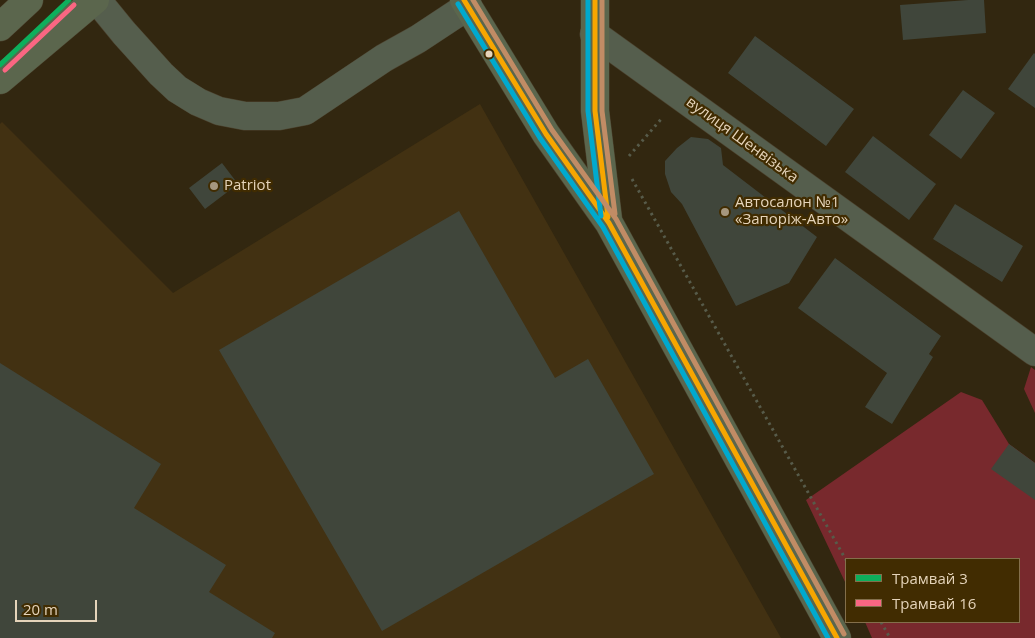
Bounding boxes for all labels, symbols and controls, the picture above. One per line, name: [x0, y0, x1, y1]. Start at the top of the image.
unlabelled marker: [484, 49, 494, 59]
street label: вулиця Шенвізька: [683, 93, 801, 187]
place label: Patriot: [224, 177, 271, 195]
marker: Patriot: [208, 180, 220, 192]
place label: Автосалон №1 «Запоріж-Авто»: [735, 194, 848, 229]
marker: Автосалон №1 «Запоріж-Авто»: [719, 206, 731, 218]
legend: [845, 558, 1020, 623]
text: Трамвай 3: [892, 568, 968, 588]
scale bar: [18, 590, 100, 622]
text: Трамвай 16: [892, 593, 976, 613]
text: 20 m: [23, 599, 58, 619]

